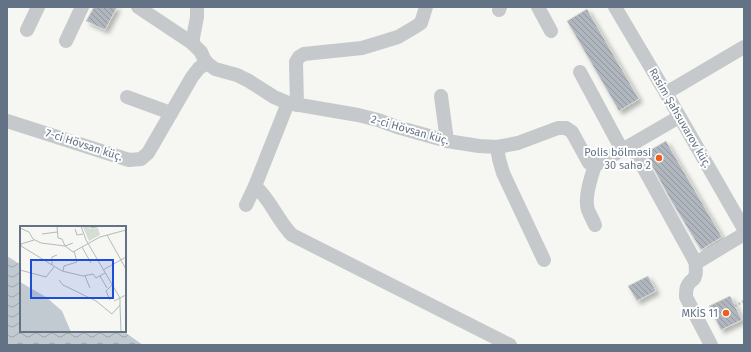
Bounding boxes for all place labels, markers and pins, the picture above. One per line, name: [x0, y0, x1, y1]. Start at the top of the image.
place label: Polis bölməsi 30 sahə 2: [584, 146, 651, 172]
marker: Polis bölməsi 30 sahə 2: [654, 153, 664, 163]
place label: MKİS 11: [681, 306, 718, 320]
marker: MKİS 11: [721, 308, 731, 318]

